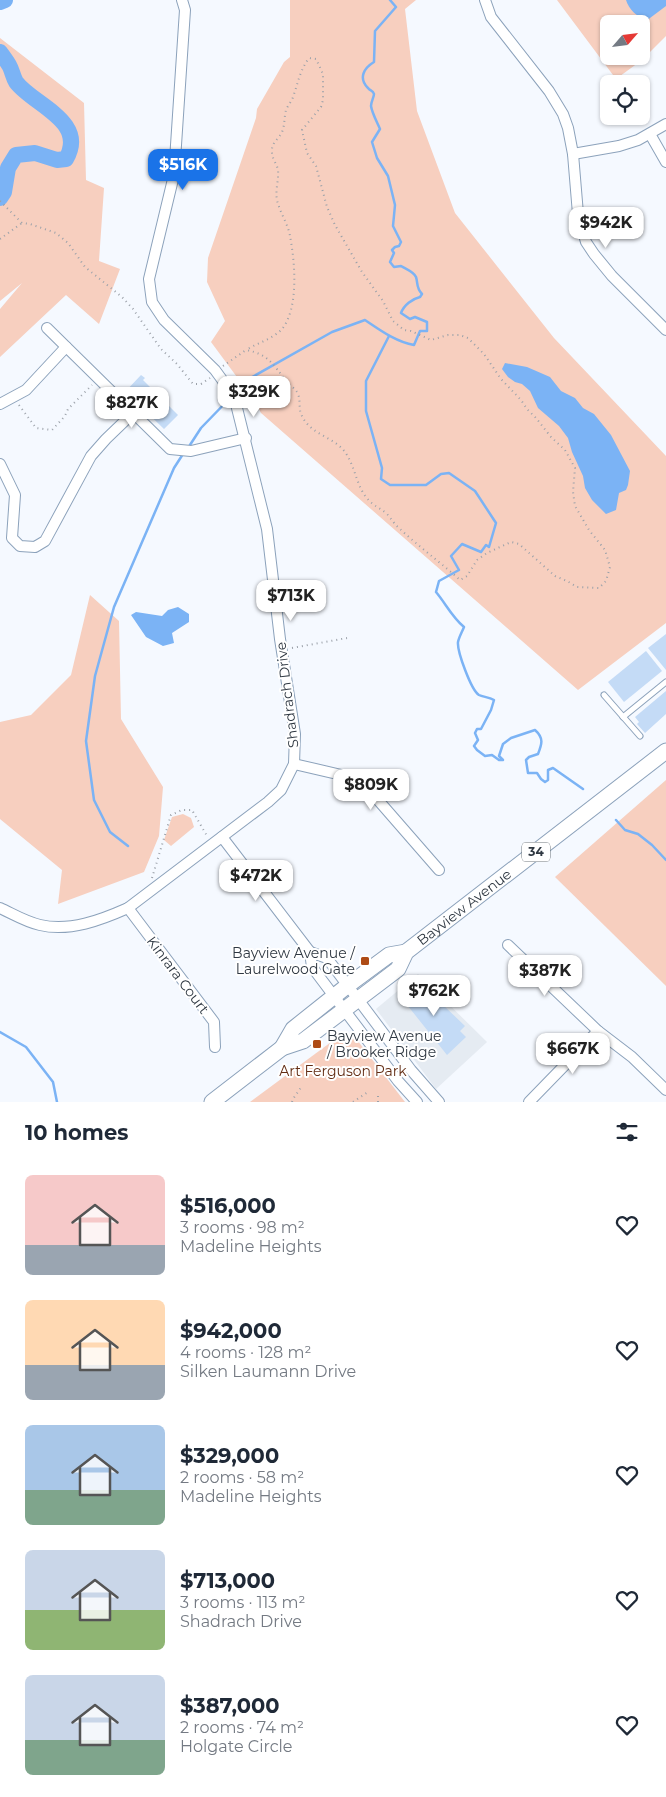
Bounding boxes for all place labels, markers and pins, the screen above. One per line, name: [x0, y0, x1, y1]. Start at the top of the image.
pin: $516K: [148, 148, 218, 191]
pin: $942K: [571, 206, 641, 249]
pin: $329K: [219, 376, 289, 418]
pin: $827K: [97, 386, 167, 429]
pin: $713K: [256, 580, 326, 622]
pin: $809K: [336, 768, 406, 811]
pin: $472K: [221, 860, 291, 902]
place label: Bayview Avenue / Laurelwood Gate: [232, 944, 356, 978]
pin: $387K: [510, 954, 580, 997]
marker: Bayview Avenue / Laurelwood Gate: [359, 955, 371, 967]
pin: $762K: [399, 974, 469, 1017]
place label: Bayview Avenue / Brooker Ridge: [326, 1027, 442, 1061]
pin: $667K: [538, 1032, 608, 1075]
marker: Bayview Avenue / Brooker Ridge: [311, 1038, 323, 1050]

